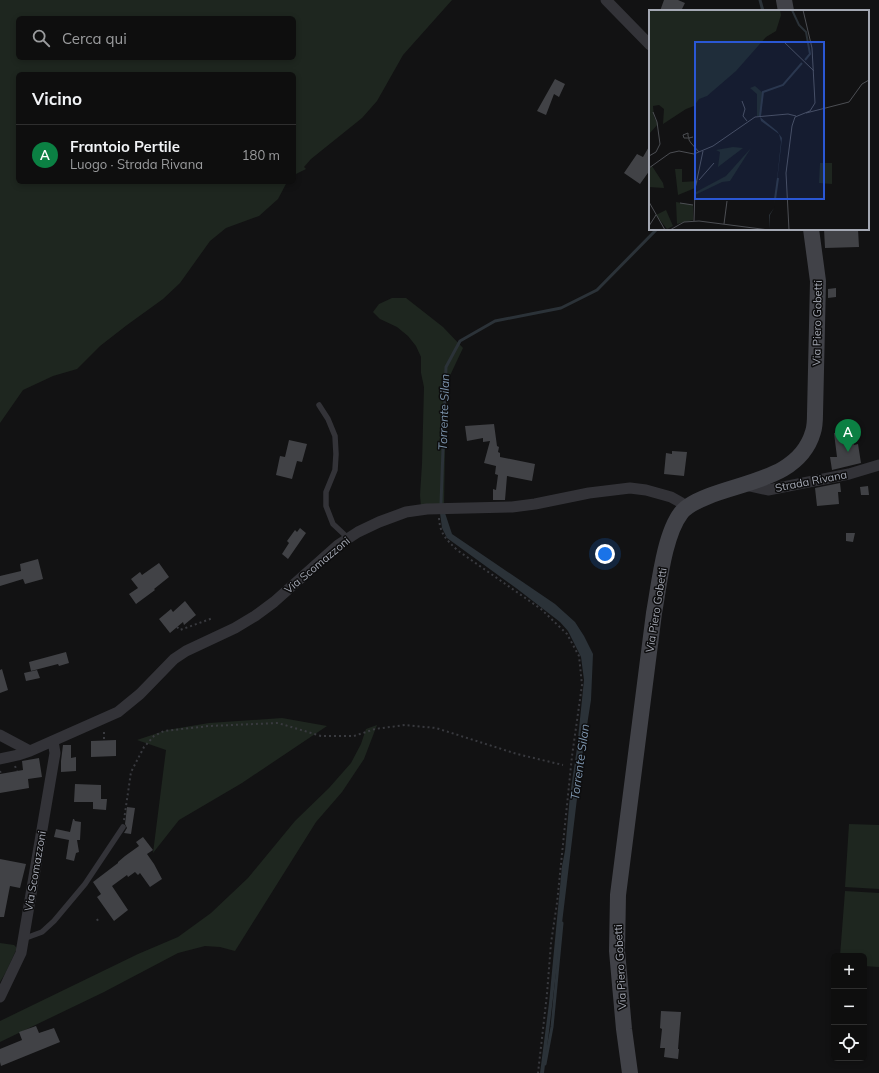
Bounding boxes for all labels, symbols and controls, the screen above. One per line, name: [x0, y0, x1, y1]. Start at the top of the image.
inset map: [649, 10, 869, 230]
search box: [16, 16, 296, 60]
icon: search: [30, 27, 52, 49]
text: Cerca qui: [62, 29, 127, 48]
text: Vicino: [32, 88, 82, 109]
text: Frantoio Pertile: [70, 137, 180, 156]
text: A: [40, 147, 50, 163]
text: 180 m: [242, 147, 280, 163]
text: Luogo · Strada Rivana: [70, 156, 203, 172]
street label: Via Piero Gobetti: [809, 280, 825, 366]
water label: Torrente Silan: [435, 373, 452, 451]
pin: A: [835, 419, 861, 452]
street label: Strada Rivana: [774, 467, 848, 495]
street label: Via Scomazzoni: [281, 534, 353, 596]
your location: [595, 544, 615, 564]
street label: Via Piero Gobetti: [642, 567, 670, 653]
water label: Torrente Silan: [567, 723, 592, 801]
street label: Via Scomazzoni: [21, 830, 49, 912]
street label: Via Piero Gobetti: [611, 924, 629, 1010]
map controls: [831, 953, 867, 1061]
button: +: [831, 953, 867, 989]
button: −: [831, 989, 867, 1025]
button: locate: [831, 1025, 867, 1061]

